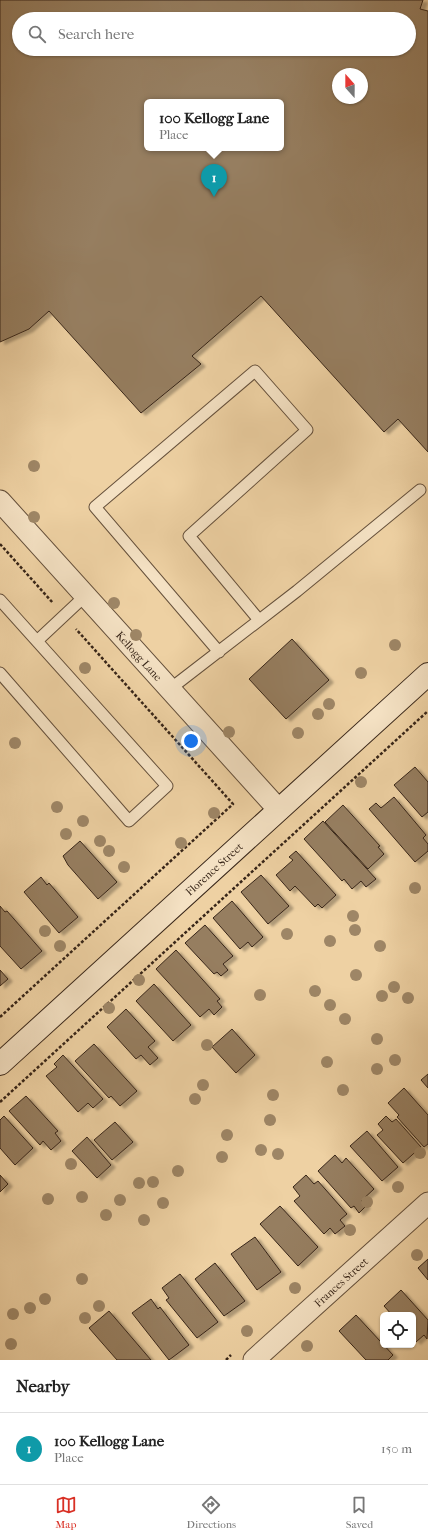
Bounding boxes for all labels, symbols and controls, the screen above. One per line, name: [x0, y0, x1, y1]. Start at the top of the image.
search box: [12, 12, 416, 56]
icon: search: [26, 23, 48, 45]
text: Search here: [58, 25, 134, 43]
north arrow: [332, 68, 368, 104]
popup: [144, 99, 284, 151]
text: 100 Kellogg Lane: [159, 109, 269, 127]
text: Place: [159, 127, 189, 142]
pin: 1: [201, 164, 227, 197]
street label: Kellogg Lane: [113, 629, 165, 684]
your location: [181, 731, 201, 751]
street label: Florence Street: [183, 840, 246, 898]
street label: Frances Street: [312, 1255, 371, 1310]
map controls: [380, 1312, 416, 1348]
button: locate: [380, 1312, 416, 1348]
text: Nearby: [16, 1376, 70, 1396]
text: 100 Kellogg Lane: [54, 1432, 164, 1450]
text: 1: [27, 1441, 31, 1456]
text: 150 m: [381, 1441, 412, 1456]
text: Place: [54, 1450, 84, 1465]
tab: Map: [55, 1494, 77, 1531]
tab: Directions: [187, 1494, 236, 1531]
tab: Saved: [346, 1494, 373, 1531]

